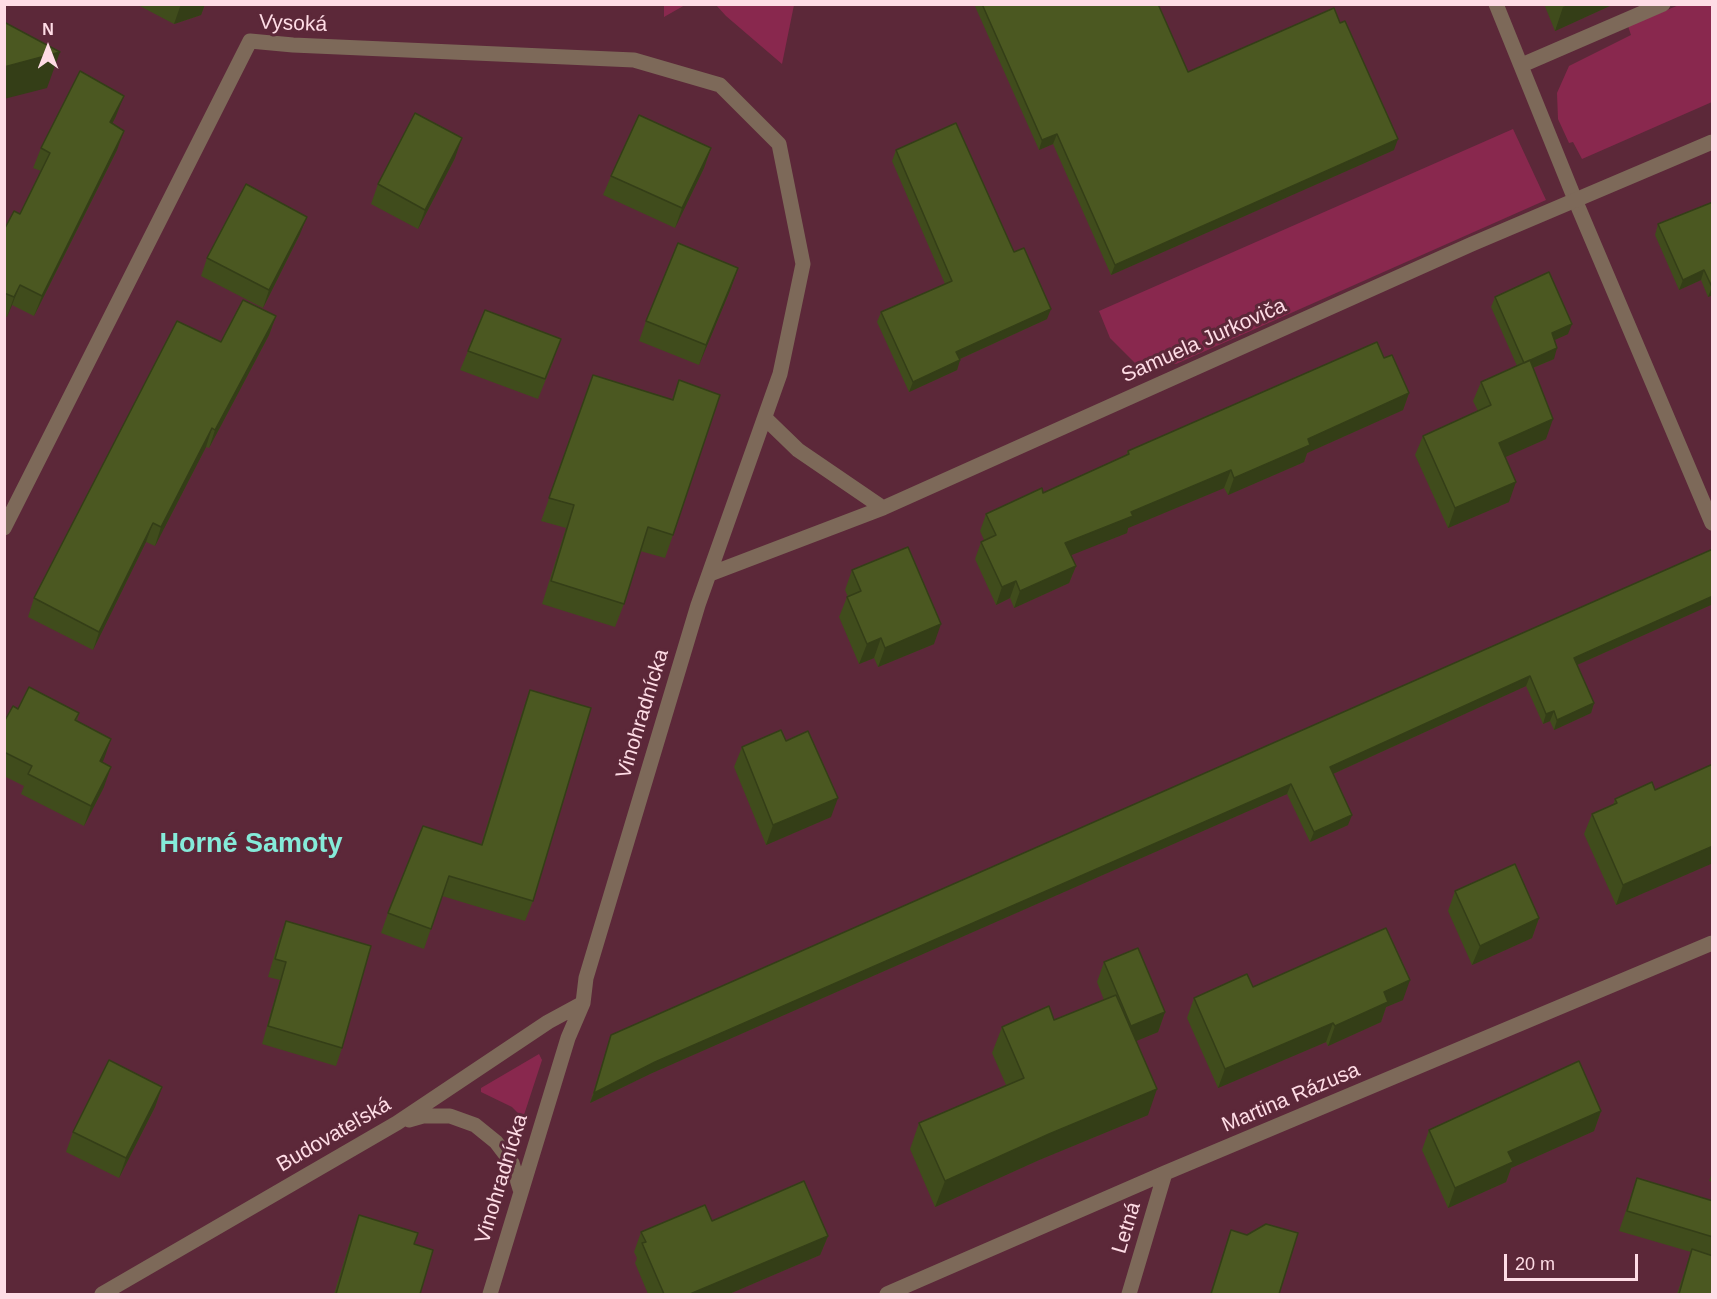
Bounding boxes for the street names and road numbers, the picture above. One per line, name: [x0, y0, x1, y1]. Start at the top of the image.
street label: Vysoká: [259, 10, 327, 38]
street label: Samuela Jurkoviča: [1118, 293, 1290, 389]
street label: Vinohradnícka: [611, 646, 675, 782]
street label: Martina Rázusa: [1218, 1058, 1364, 1138]
street label: Budovateľská: [272, 1092, 396, 1178]
street label: Vinohradnícka: [470, 1111, 534, 1247]
street label: Letná: [1107, 1199, 1147, 1257]

